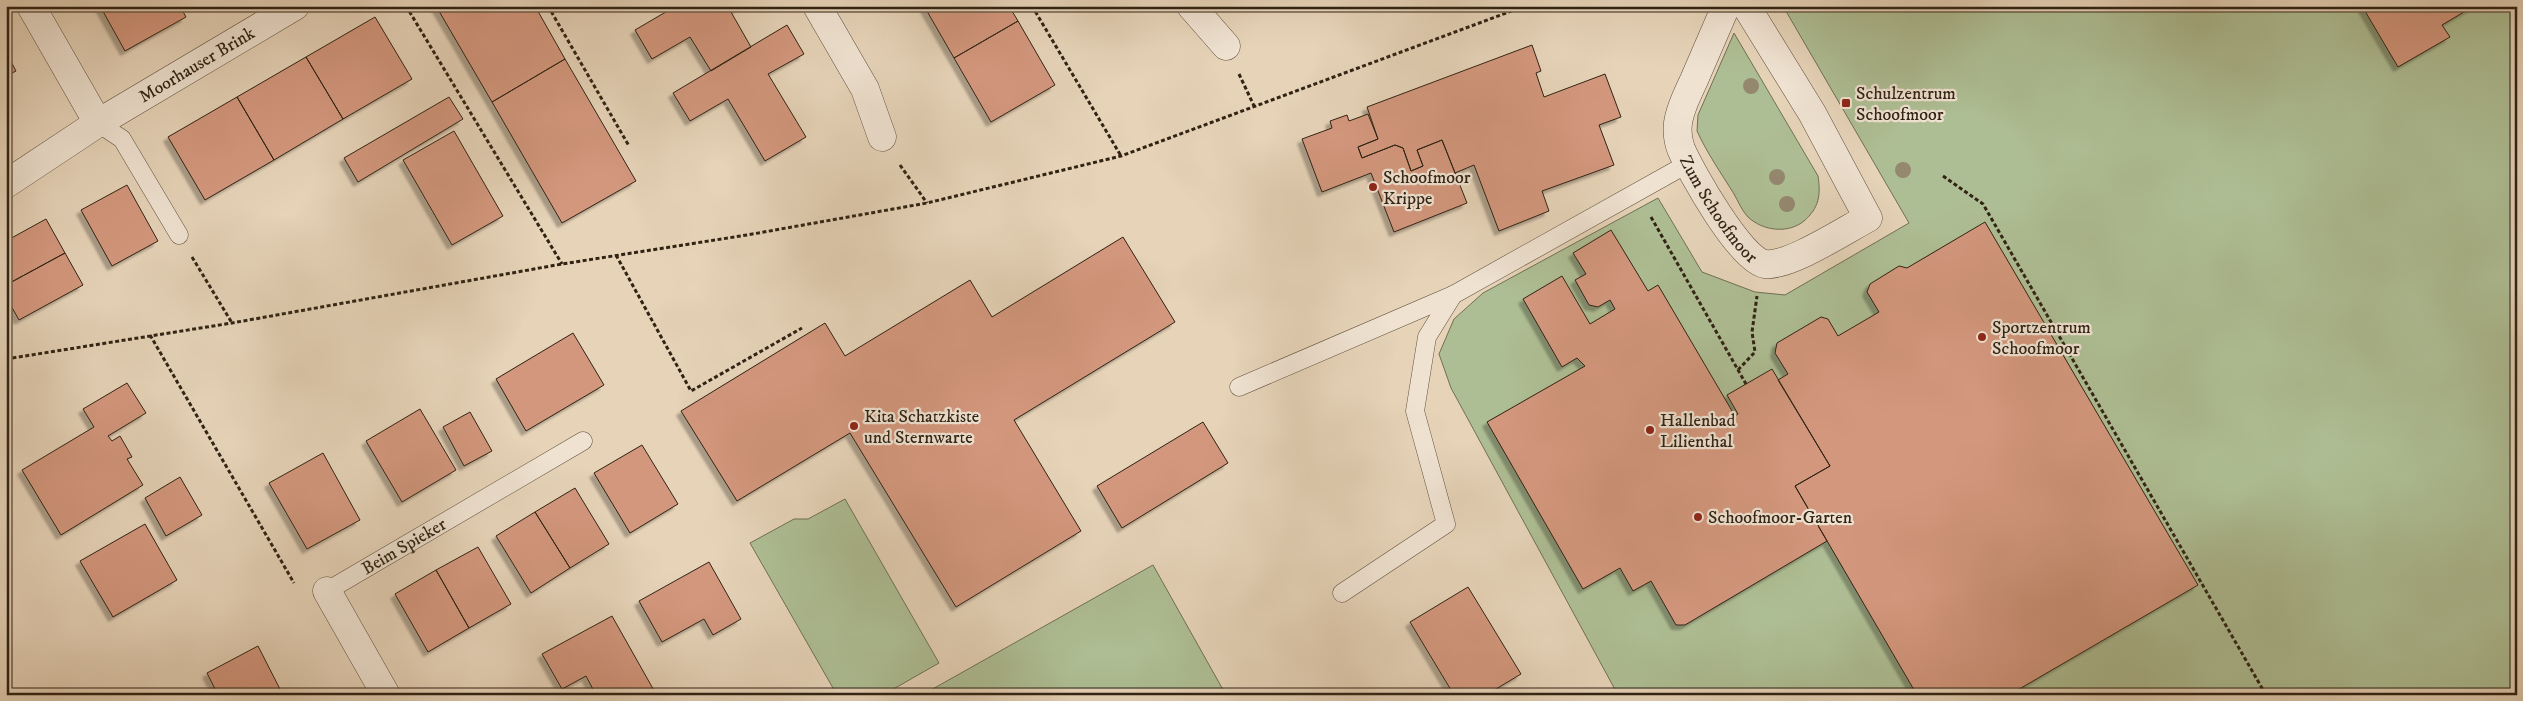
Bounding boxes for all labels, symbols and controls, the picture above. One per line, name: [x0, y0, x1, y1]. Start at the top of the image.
street label: Moorhauser Brink: [135, 22, 259, 108]
place label: Schulzentrum Schoofmoor: [1856, 83, 1956, 126]
marker: Schulzentrum Schoofmoor: [1840, 97, 1852, 109]
street label: Zum Schoofmoor: [1674, 152, 1762, 269]
place label: Schoofmoor Krippe: [1383, 167, 1471, 210]
marker: Schoofmoor Krippe: [1367, 181, 1379, 193]
place label: Sportzentrum Schoofmoor: [1992, 317, 2091, 360]
marker: Sportzentrum Schoofmoor: [1976, 331, 1988, 343]
place label: Kita Schatzkiste und Sternwarte: [864, 406, 979, 449]
place label: Hallenbad Lilienthal: [1660, 410, 1735, 453]
marker: Kita Schatzkiste und Sternwarte: [848, 420, 860, 432]
marker: Hallenbad Lilienthal: [1644, 424, 1656, 436]
place label: Schoofmoor-Garten: [1708, 507, 1853, 529]
marker: Schoofmoor-Garten: [1692, 511, 1704, 523]
street label: Beim Spieker: [358, 513, 451, 580]

